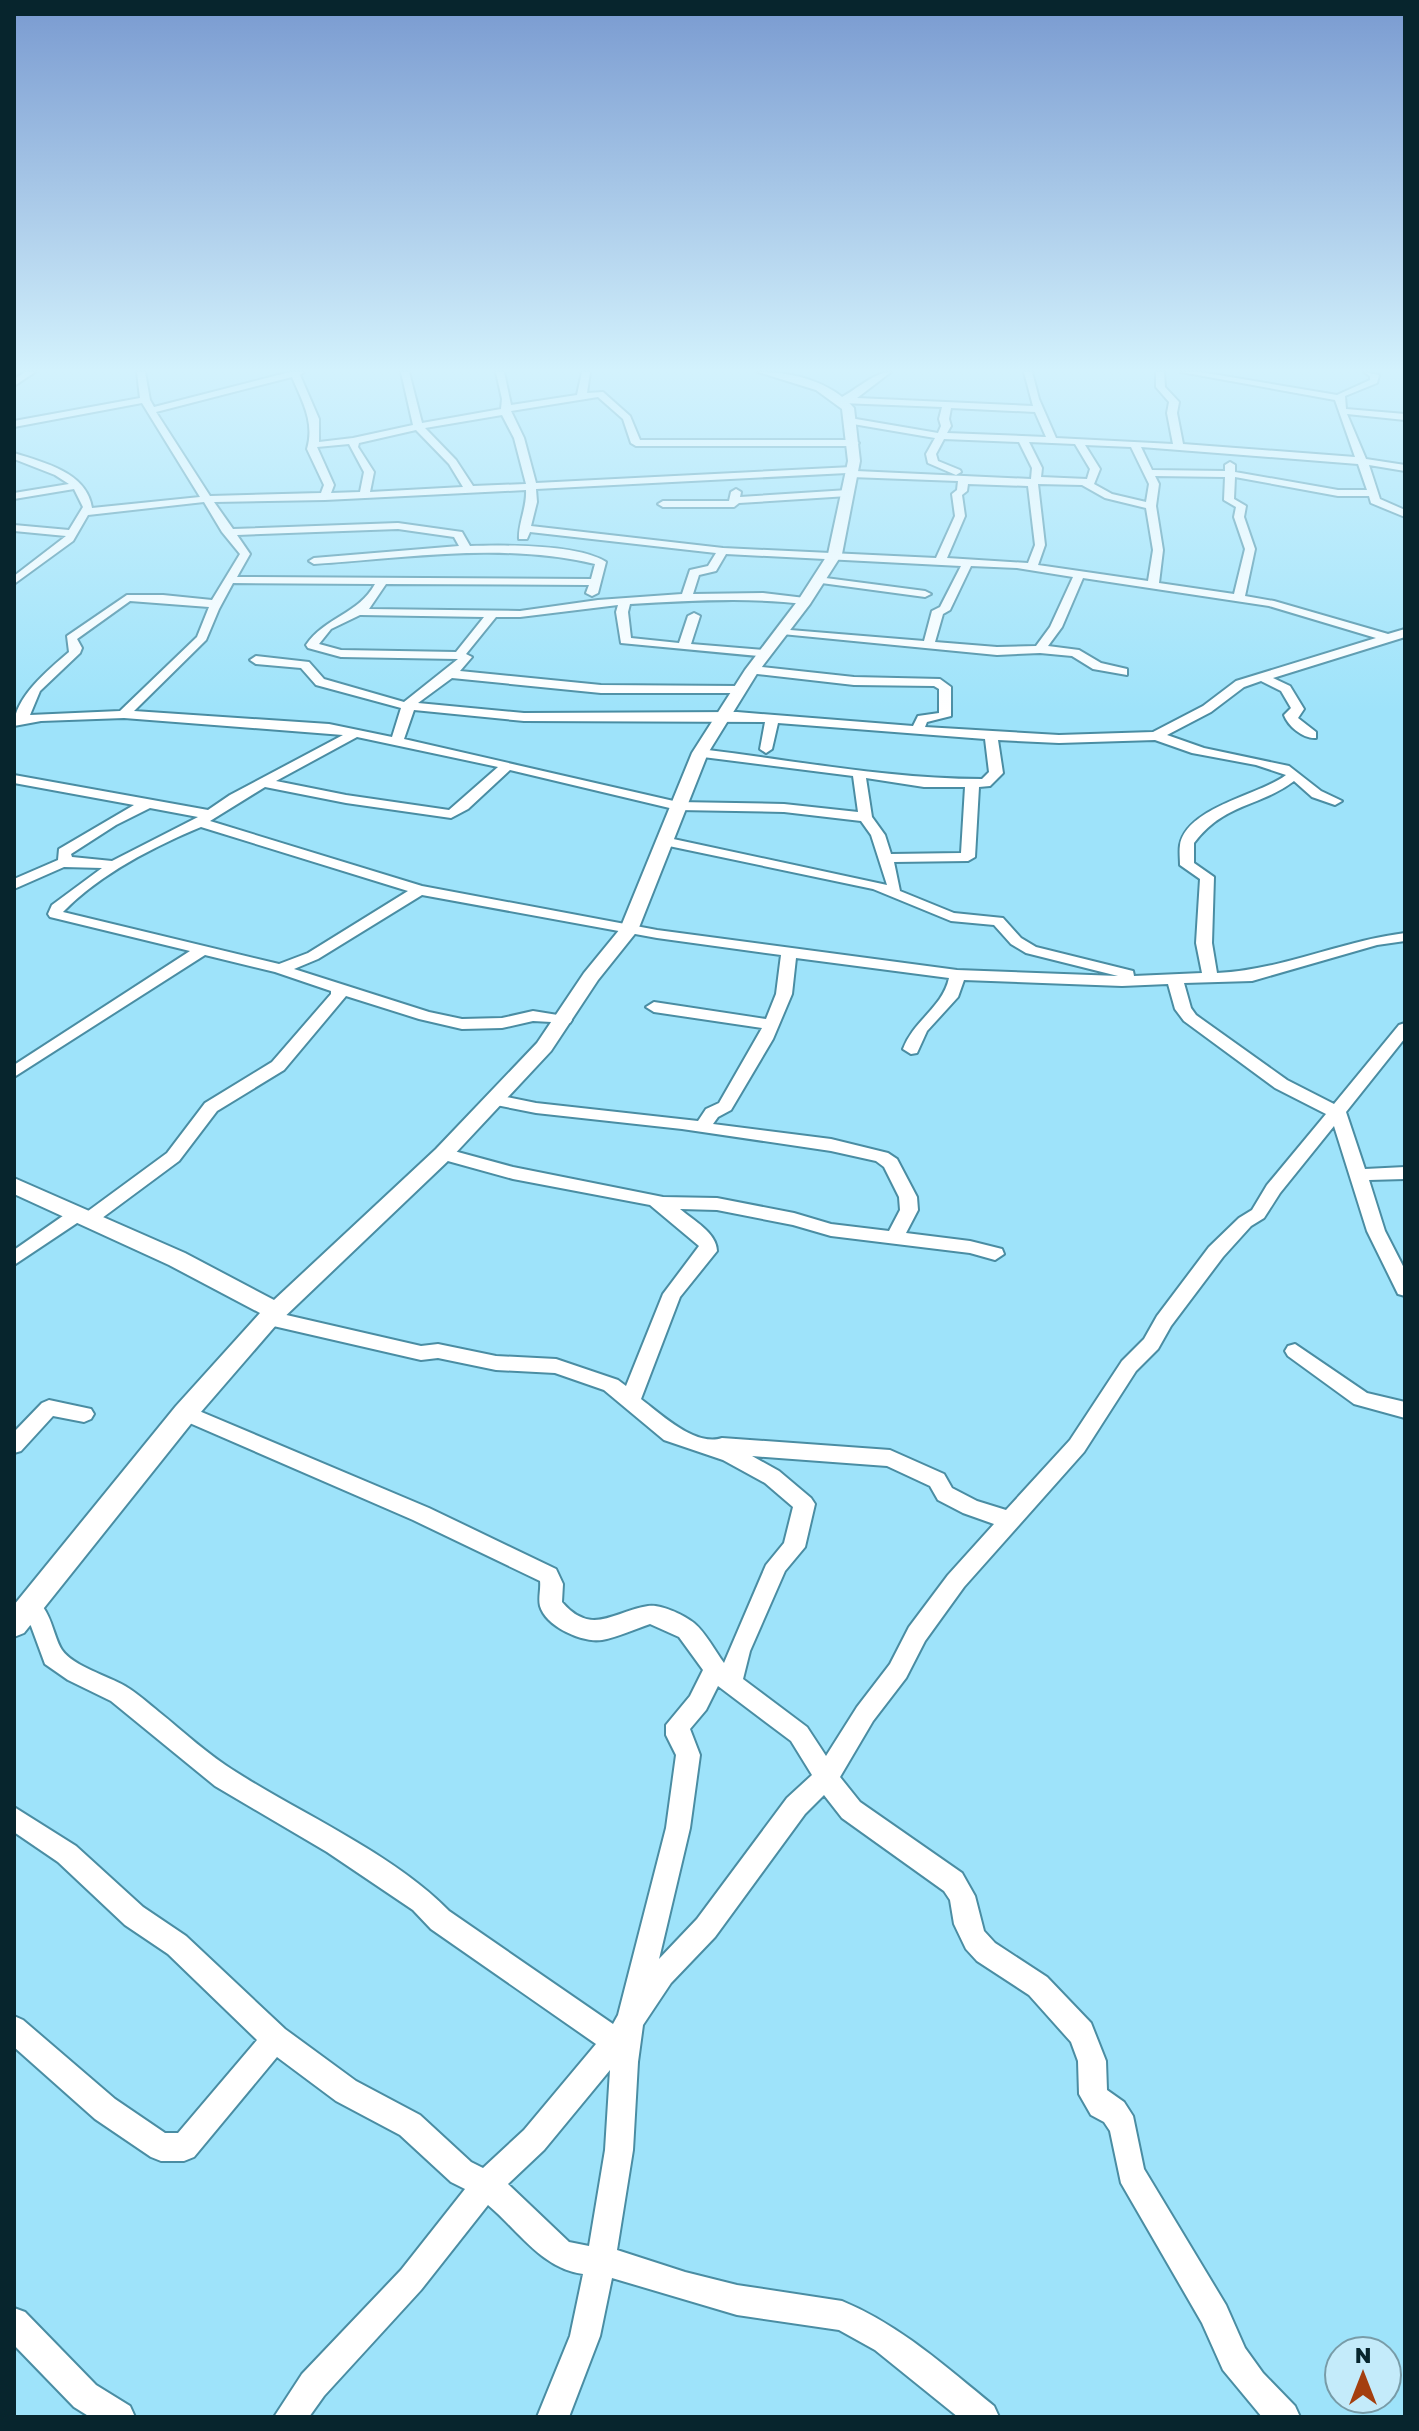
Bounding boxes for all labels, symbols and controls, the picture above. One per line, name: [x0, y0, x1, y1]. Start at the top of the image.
north arrow: [1323, 2335, 1403, 2415]
text: N: [1355, 2341, 1371, 2368]

